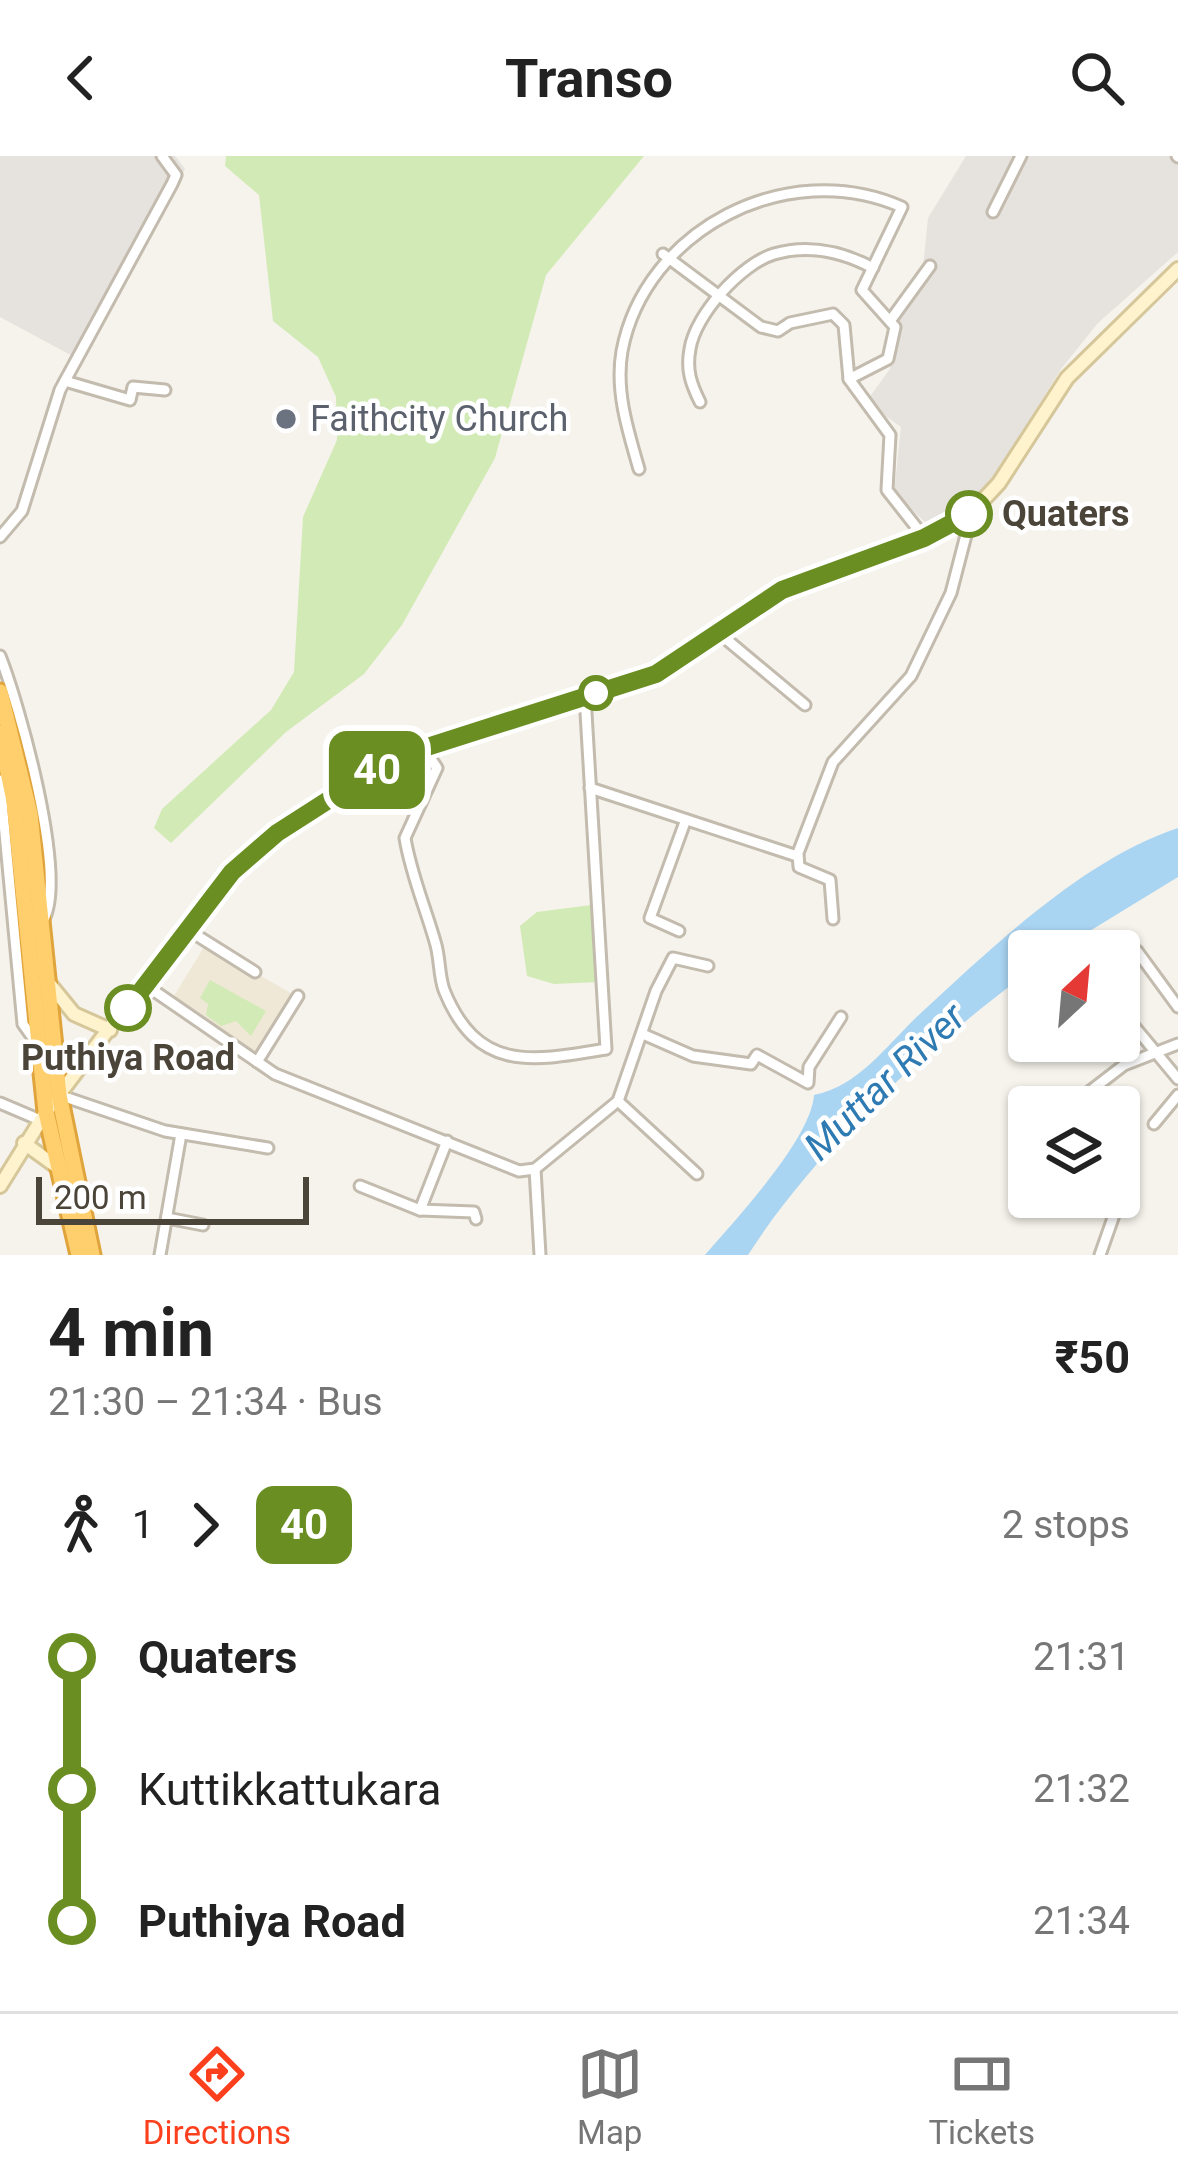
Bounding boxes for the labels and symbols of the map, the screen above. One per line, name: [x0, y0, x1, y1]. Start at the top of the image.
place label: Faithcity Church: [310, 398, 568, 440]
marker: Faithcity Church: [273, 406, 299, 432]
marker: Quaters: [947, 492, 991, 536]
place label: Quaters: [1002, 493, 1130, 535]
unlabelled marker: [580, 677, 612, 709]
line badge: 40: [323, 731, 431, 809]
north arrow: [1008, 930, 1140, 1062]
marker: Puthiya Road: [106, 986, 150, 1030]
water label: Muttar River: [795, 993, 976, 1170]
place label: Puthiya Road: [21, 1037, 235, 1079]
scale bar: [36, 1171, 309, 1224]

